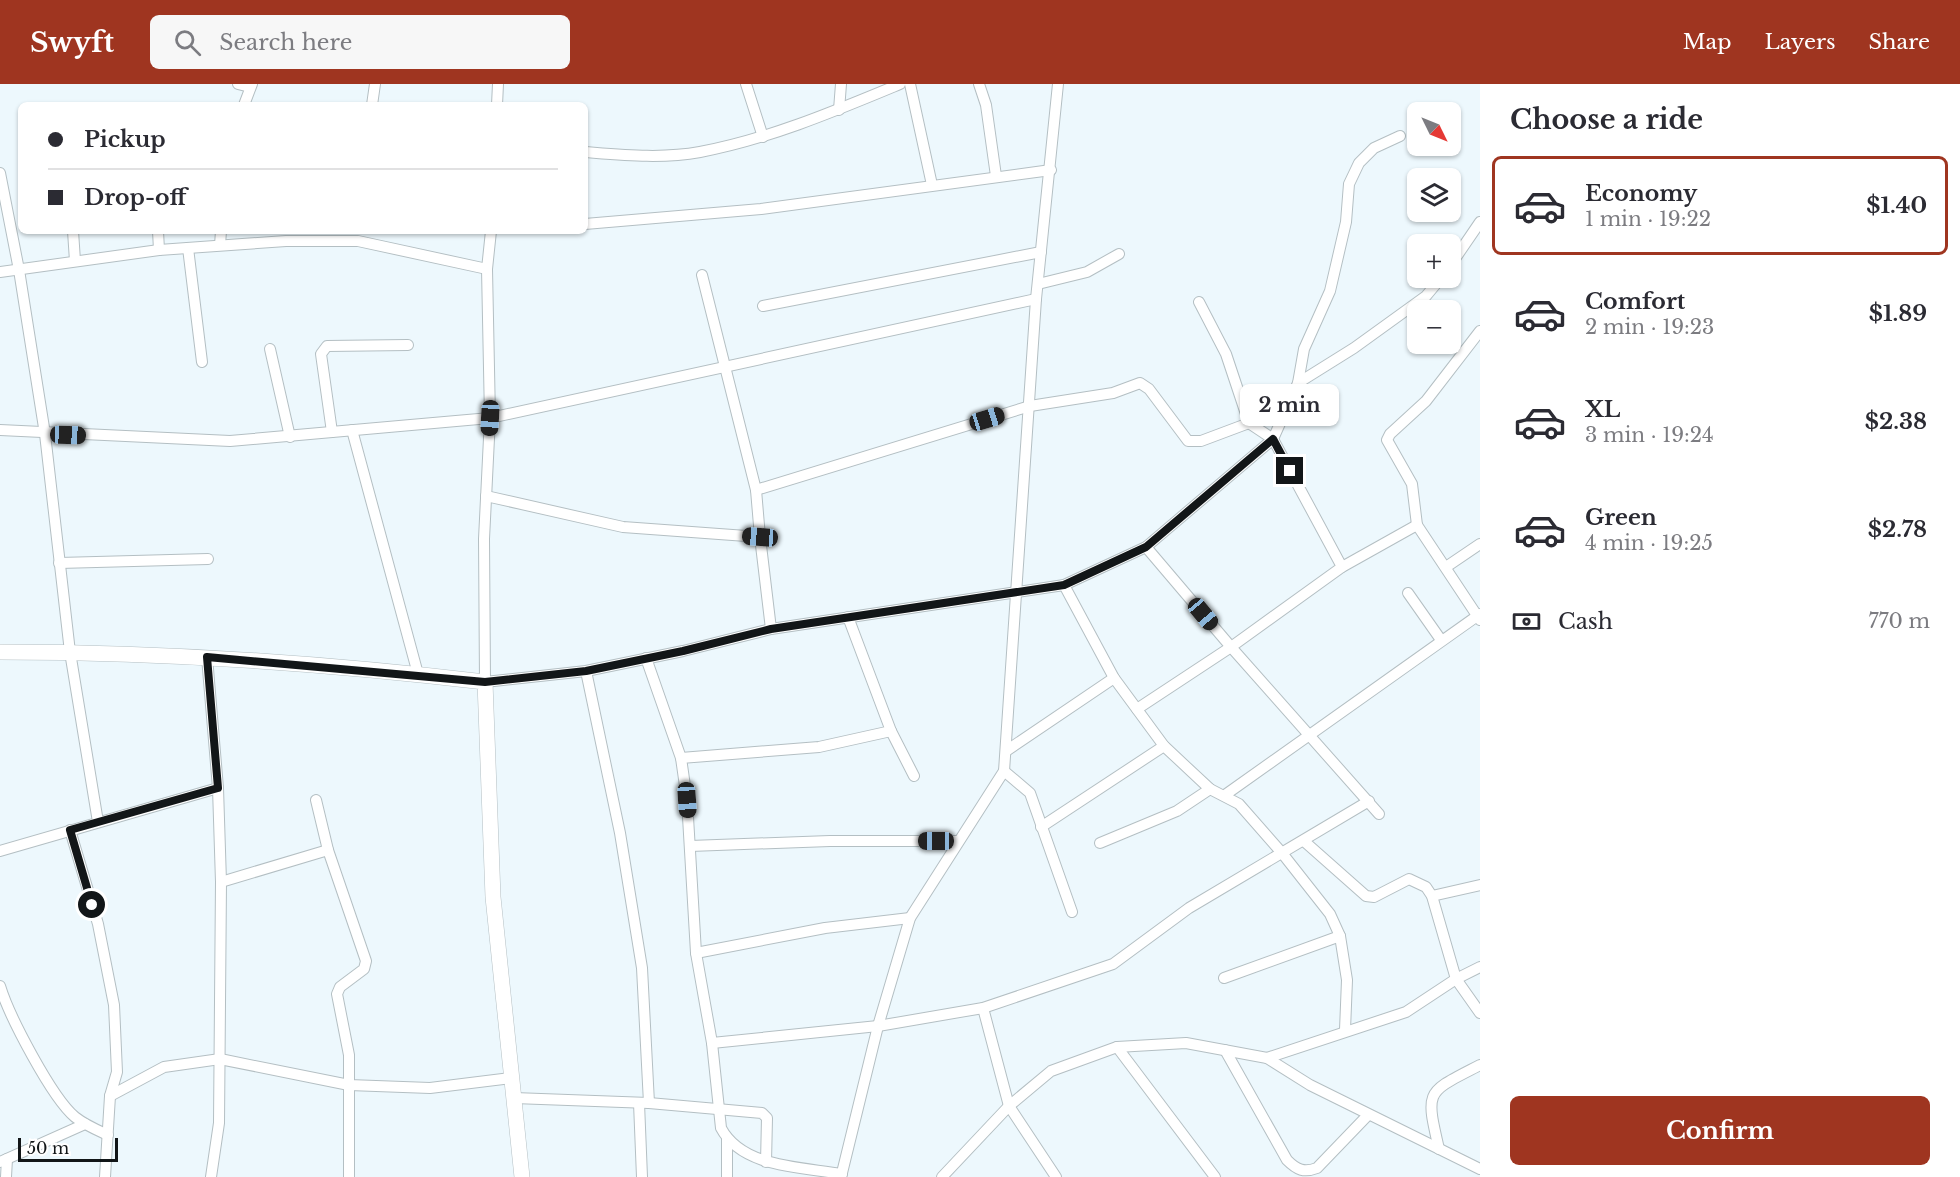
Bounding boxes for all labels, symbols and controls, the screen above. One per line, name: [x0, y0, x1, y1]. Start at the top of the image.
search box: [150, 15, 570, 69]
text: Swyft: [30, 25, 114, 60]
icon: search: [171, 26, 204, 59]
text: Search here: [219, 29, 352, 56]
text: Map: [1683, 29, 1732, 55]
text: Layers: [1765, 29, 1836, 55]
text: Share: [1869, 29, 1930, 55]
north arrow: [1407, 102, 1461, 156]
map controls: [1407, 102, 1461, 354]
text: Choose a ride: [1510, 103, 1703, 136]
text: Pickup: [84, 126, 166, 153]
button: layers: [1407, 168, 1461, 222]
icon: car: [1513, 179, 1567, 233]
text: Economy: [1585, 180, 1697, 207]
text: Drop-off: [84, 184, 186, 211]
text: $1.40: [1866, 192, 1927, 219]
text: 1 min · 19:22: [1585, 207, 1711, 231]
button: +: [1407, 234, 1461, 288]
icon: car: [1513, 287, 1567, 341]
text: Comfort: [1585, 288, 1685, 315]
button: −: [1407, 300, 1461, 354]
text: $1.89: [1869, 300, 1927, 327]
text: 2 min · 19:23: [1585, 315, 1714, 339]
callout: 2 min: [1240, 384, 1340, 426]
text: 2 min: [1258, 393, 1321, 417]
icon: car: [1513, 395, 1567, 449]
text: XL: [1585, 396, 1620, 423]
car: [480, 400, 500, 436]
car: [967, 405, 1007, 433]
text: $2.38: [1865, 408, 1927, 435]
text: 3 min · 19:24: [1585, 423, 1714, 447]
car: [50, 425, 86, 445]
route end: [1276, 457, 1303, 484]
icon: car: [1513, 503, 1567, 557]
text: Green: [1585, 504, 1657, 531]
text: $2.78: [1868, 516, 1927, 543]
car: [741, 527, 779, 547]
text: 4 min · 19:25: [1585, 531, 1713, 555]
car: [1185, 594, 1221, 634]
icon: cash: [1510, 605, 1543, 638]
text: Cash: [1558, 608, 1613, 635]
text: 770 m: [1868, 609, 1930, 633]
car: [677, 781, 697, 819]
car: [918, 832, 954, 850]
route start: [78, 891, 105, 918]
button: Confirm: [1510, 1096, 1930, 1165]
scale bar: [18, 1135, 118, 1162]
text: 50 m: [27, 1138, 69, 1158]

